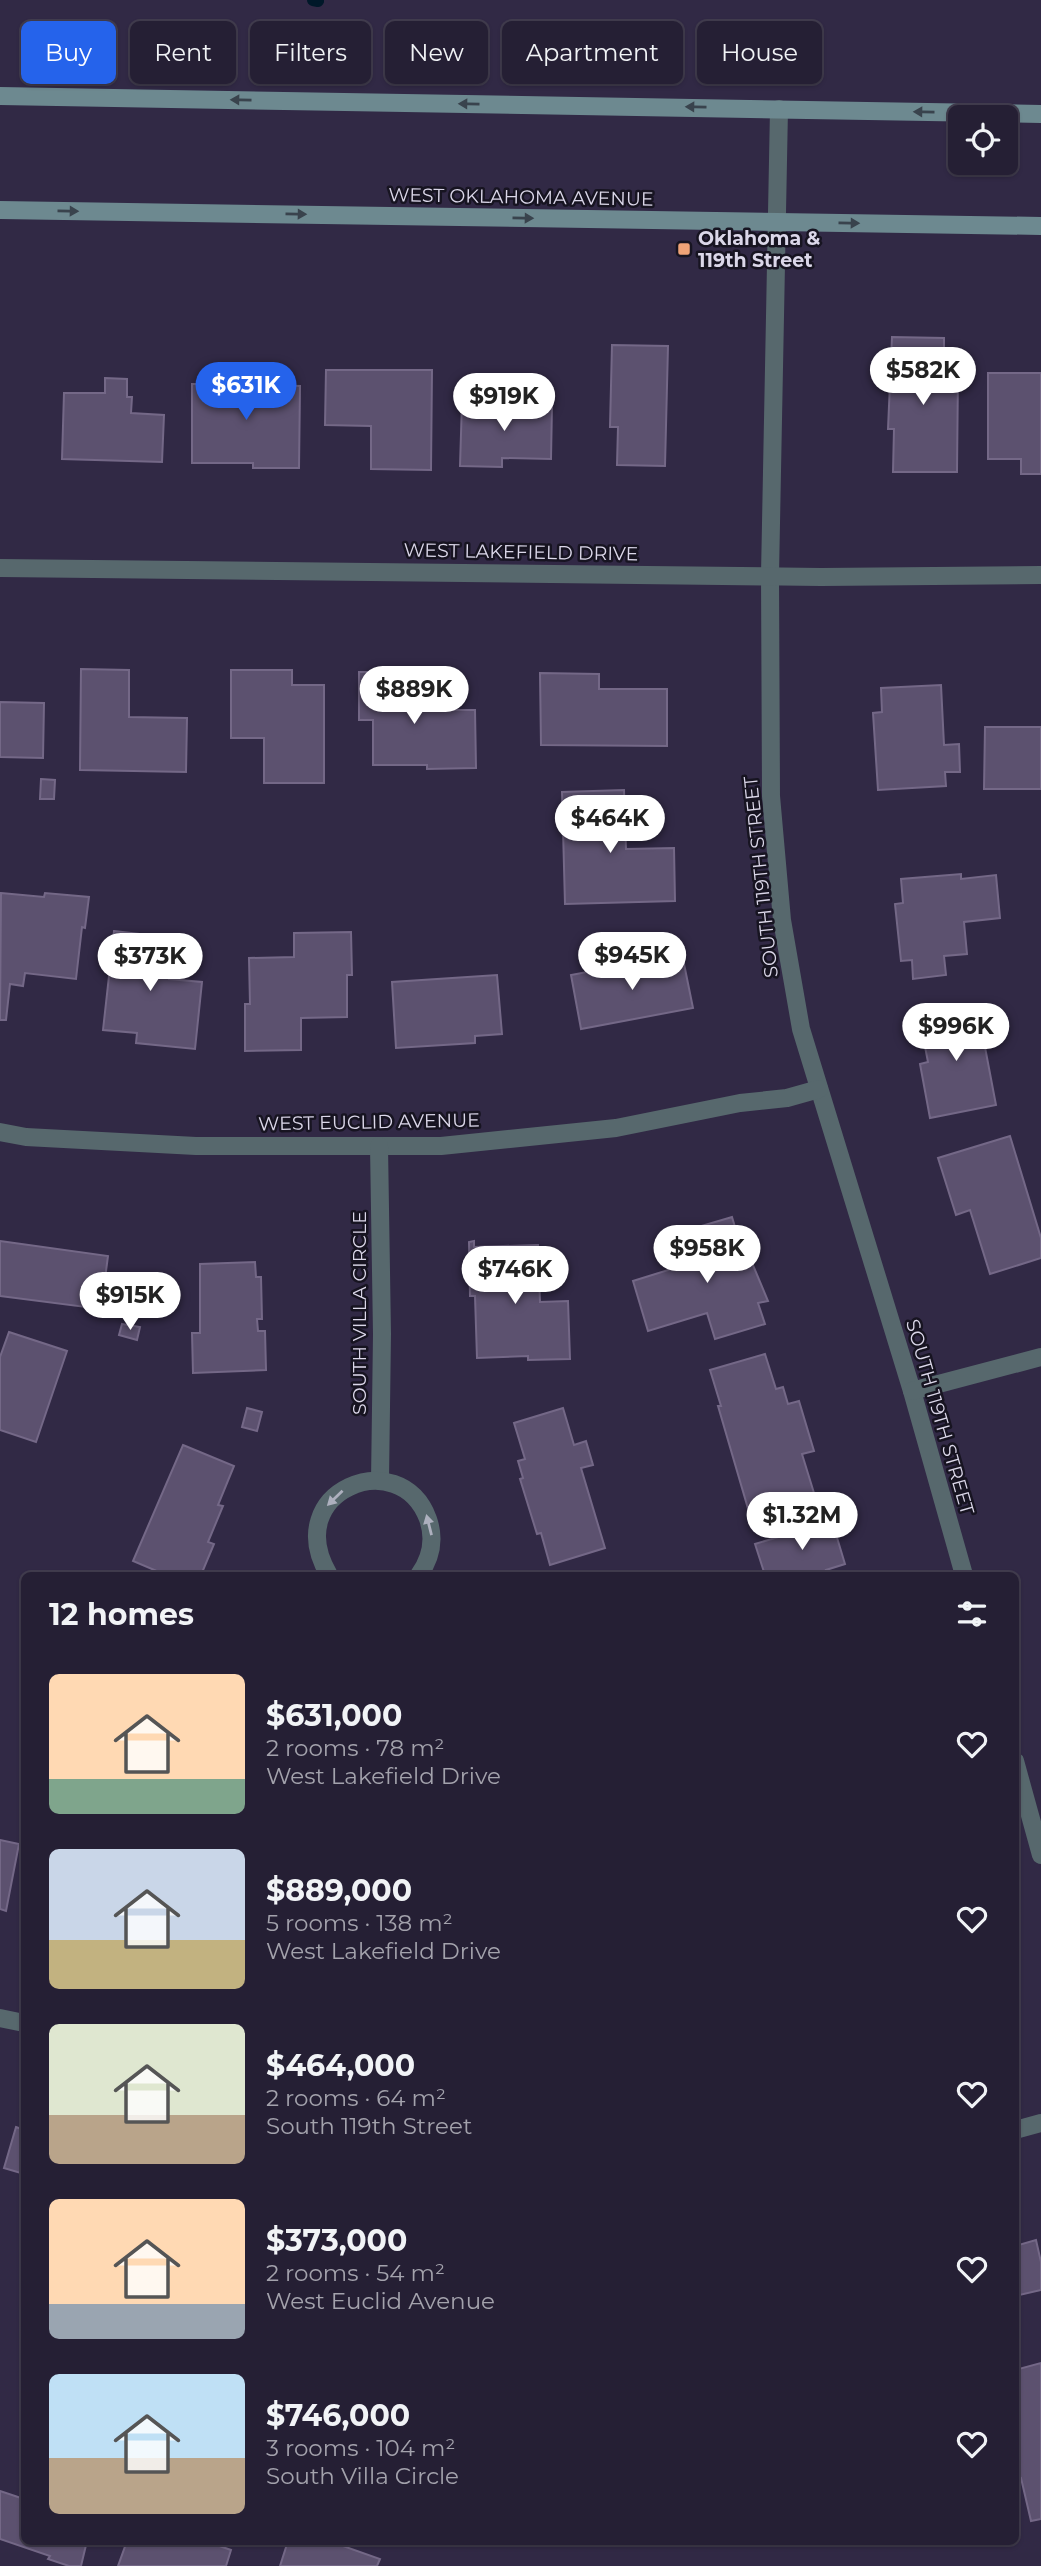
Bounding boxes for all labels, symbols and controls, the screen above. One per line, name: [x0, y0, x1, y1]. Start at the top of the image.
chip: Buy: [21, 21, 116, 84]
chip: Rent: [130, 21, 236, 84]
chip: Filters: [250, 21, 371, 84]
chip: New: [385, 21, 488, 84]
chip: Apartment: [502, 21, 683, 84]
chip: House: [697, 21, 822, 84]
one-way arrow: [230, 94, 252, 106]
one-way arrow: [458, 98, 480, 110]
one-way arrow: [685, 101, 707, 113]
map controls: [948, 105, 1018, 175]
button: locate: [948, 105, 1018, 175]
one-way arrow: [913, 106, 935, 117]
street label: WEST OKLAHOMA AVENUE: [388, 183, 654, 211]
one-way arrow: [57, 205, 79, 217]
one-way arrow: [285, 209, 307, 220]
one-way arrow: [512, 212, 534, 224]
one-way arrow: [838, 217, 860, 229]
place label: Oklahoma & 119th Street: [698, 227, 821, 272]
marker: Oklahoma & 119th Street: [676, 241, 692, 257]
pin: $582K: [874, 348, 972, 407]
text: $582K: [886, 356, 960, 384]
pin: $631K: [197, 362, 295, 422]
text: $631K: [212, 371, 280, 399]
pin: $919K: [455, 374, 553, 433]
text: $919K: [469, 382, 539, 410]
street label: WEST LAKEFIELD DRIVE: [403, 538, 639, 566]
pin: $889K: [365, 666, 463, 726]
text: $889K: [376, 675, 452, 703]
street label: SOUTH 119TH STREET: [739, 775, 783, 979]
pin: $464K: [561, 796, 659, 855]
text: $464K: [571, 804, 649, 832]
pin: $945K: [583, 932, 681, 992]
pin: $373K: [101, 934, 199, 993]
text: $945K: [594, 941, 670, 969]
text: $373K: [114, 942, 186, 970]
pin: $996K: [907, 1004, 1005, 1063]
text: $996K: [918, 1012, 994, 1040]
street label: WEST EUCLID AVENUE: [258, 1109, 480, 1135]
street label: SOUTH VILLA CIRCLE: [348, 1211, 371, 1415]
pin: $958K: [658, 1226, 756, 1285]
text: $958K: [670, 1234, 744, 1262]
pin: $746K: [466, 1246, 564, 1306]
text: $746K: [478, 1255, 552, 1283]
pin: $915K: [81, 1272, 179, 1332]
text: $915K: [96, 1281, 164, 1309]
street label: SOUTH 119TH STREET: [901, 1317, 979, 1518]
one-way arrow: [327, 1490, 344, 1506]
pin: $1.32M: [745, 1492, 859, 1552]
text: $1.32M: [763, 1501, 841, 1529]
one-way arrow: [423, 1514, 434, 1536]
icon: filters: [953, 1595, 991, 1633]
text: 12 homes: [49, 1596, 194, 1633]
text: $631,000: [266, 1697, 402, 1734]
icon: home: [105, 1702, 189, 1786]
icon: heart: [953, 1725, 991, 1763]
text: 2 rooms · 78 m²: [266, 1734, 444, 1762]
text: West Lakefield Drive: [266, 1762, 501, 1790]
text: $889,000: [266, 1872, 412, 1909]
icon: home: [105, 1877, 189, 1961]
icon: heart: [953, 1900, 991, 1938]
text: 5 rooms · 138 m²: [266, 1909, 453, 1937]
text: West Lakefield Drive: [266, 1937, 501, 1965]
text: $464,000: [266, 2047, 415, 2084]
icon: home: [105, 2052, 189, 2136]
icon: heart: [953, 2075, 991, 2113]
text: 2 rooms · 64 m²: [266, 2084, 446, 2112]
text: South 119th Street: [266, 2112, 472, 2140]
text: $373,000: [266, 2222, 407, 2259]
icon: home: [105, 2227, 189, 2311]
icon: heart: [953, 2250, 991, 2288]
text: 2 rooms · 54 m²: [266, 2259, 445, 2287]
text: West Euclid Avenue: [266, 2287, 495, 2315]
text: $746,000: [266, 2397, 410, 2434]
icon: home: [105, 2402, 189, 2486]
icon: heart: [953, 2425, 991, 2463]
text: 3 rooms · 104 m²: [266, 2434, 455, 2462]
text: South Villa Circle: [266, 2462, 459, 2490]

